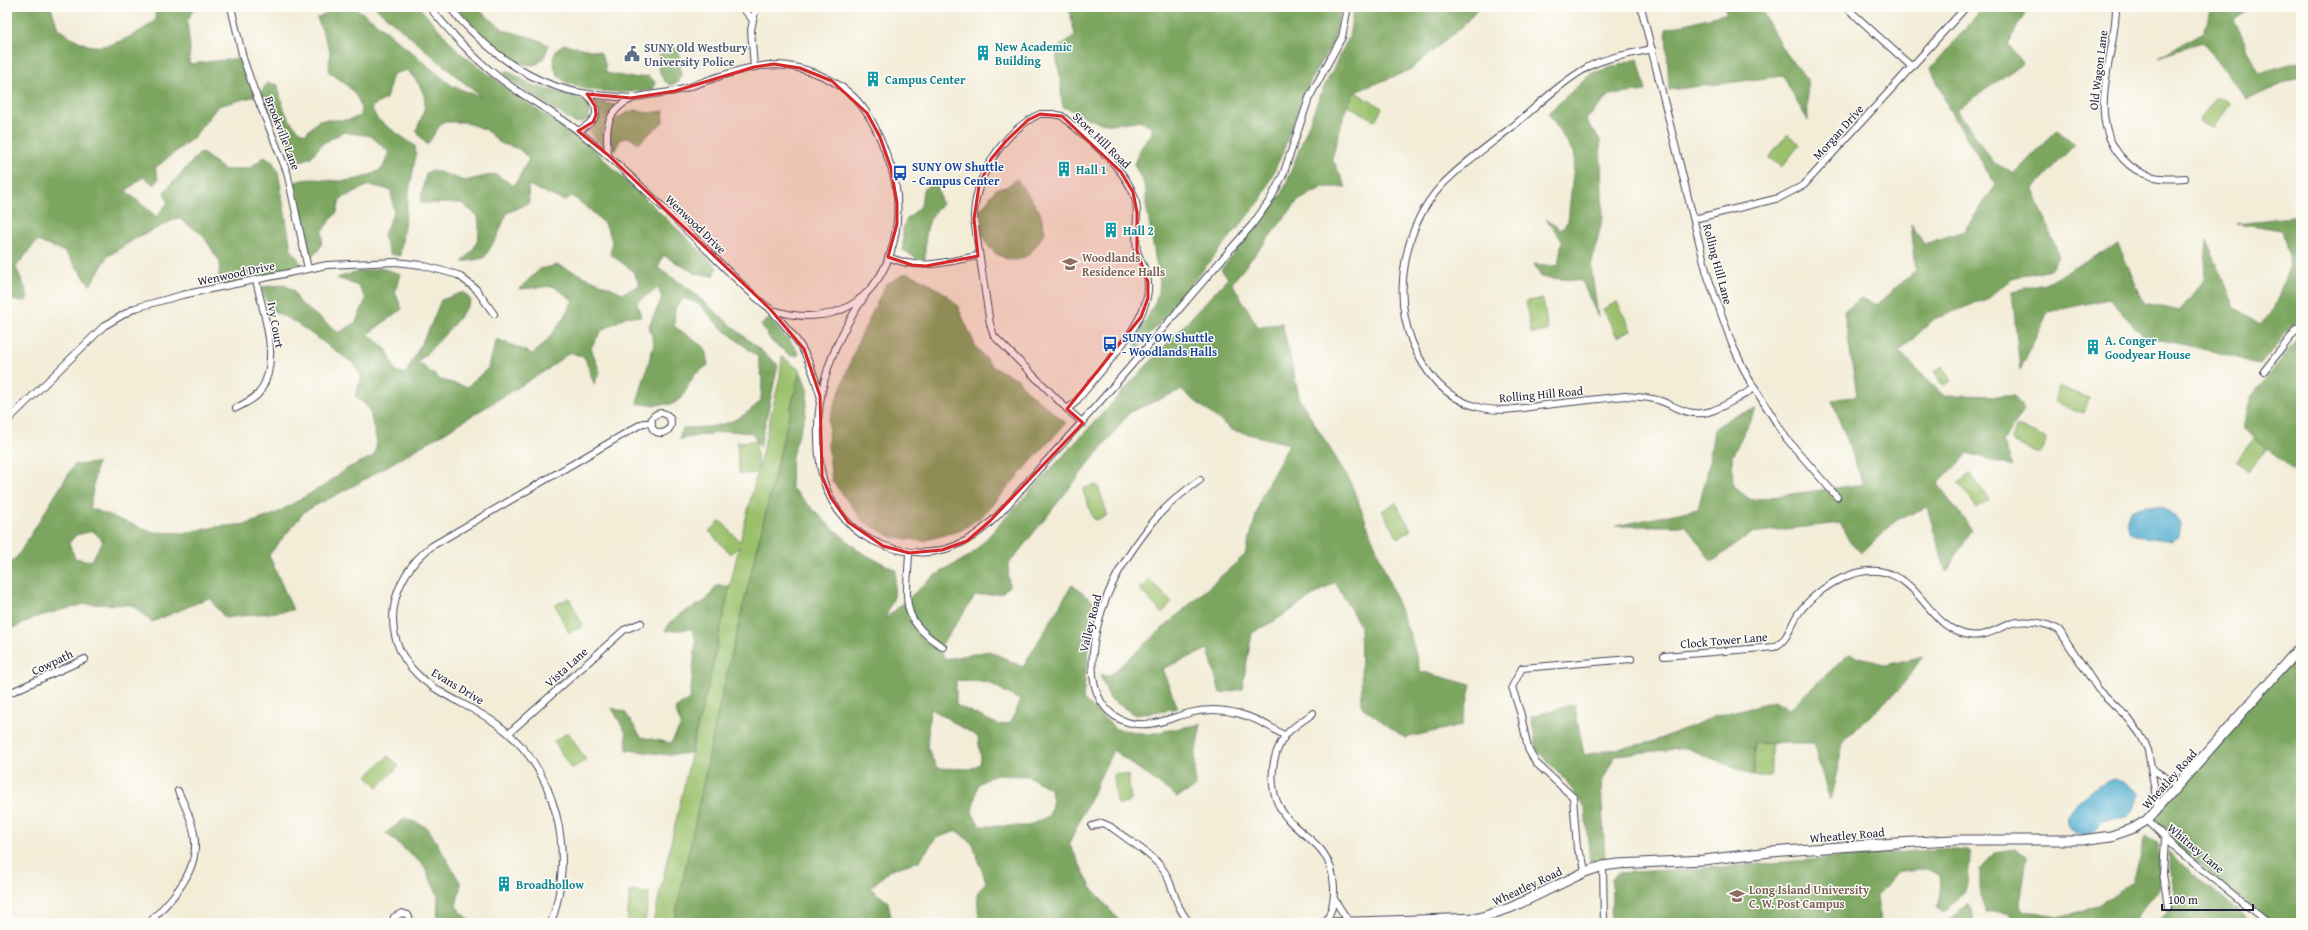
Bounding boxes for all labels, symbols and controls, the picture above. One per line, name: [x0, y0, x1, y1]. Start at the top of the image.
street label: Old Wagon Lane: [2085, 29, 2111, 111]
place label: New Academic Building: [995, 38, 1072, 69]
place label: SUNY Old Westbury University Police: [644, 39, 749, 70]
building icon: New Academic Building: [974, 44, 992, 62]
public building icon: SUNY Old Westbury University Police: [623, 45, 641, 63]
building icon: Campus Center: [864, 70, 882, 88]
place label: Campus Center: [885, 71, 966, 88]
street label: Brookville Lane: [261, 93, 305, 173]
street label: Morgan Drive: [1809, 100, 1868, 163]
street label: Store Hill Road: [1069, 108, 1135, 173]
place label: SUNY OW Shuttle - Campus Center: [912, 158, 1004, 189]
building icon: Hall 1: [1055, 160, 1073, 178]
place label: Hall 1: [1076, 161, 1107, 178]
bus stop icon: SUNY OW Shuttle - Campus Center: [891, 164, 909, 182]
street label: Wenwood Drive: [662, 191, 730, 258]
building icon: Hall 2: [1102, 221, 1120, 239]
place label: Hall 2: [1123, 222, 1154, 239]
street label: Rolling Hill Lane: [1699, 222, 1737, 307]
place label: Woodlands Residence Halls: [1082, 249, 1165, 280]
school or university icon: Woodlands Residence Halls: [1061, 255, 1079, 273]
street label: Wenwood Drive: [196, 256, 277, 289]
street label: Ivy Court: [264, 301, 289, 350]
place label: SUNY OW Shuttle - Woodlands Halls: [1122, 329, 1217, 360]
place label: A. Conger Goodyear House: [2105, 332, 2191, 363]
bus stop icon: SUNY OW Shuttle - Woodlands Halls: [1101, 335, 1119, 353]
building icon: A. Conger Goodyear House: [2084, 338, 2102, 356]
street label: Rolling Hill Road: [1498, 382, 1584, 406]
street label: Valley Road: [1075, 592, 1106, 654]
street label: Clock Tower Lane: [1680, 628, 1769, 652]
street label: Vista Lane: [541, 643, 591, 691]
street label: Cowpath: [28, 645, 76, 679]
street label: Evans Drive: [429, 664, 488, 709]
street label: Wheatley Road: [2138, 745, 2201, 813]
street label: Whitney Lane: [2164, 819, 2228, 877]
street label: Wheatley Road: [1809, 823, 1886, 847]
street label: Wheatley Road: [1489, 862, 1565, 910]
building icon: Broadhollow: [495, 875, 513, 893]
place label: Broadhollow: [516, 876, 584, 893]
place label: Long Island University C. W. Post Campus: [1749, 881, 1870, 912]
scale bar: [2162, 886, 2253, 912]
school or university icon: Long Island University C. W. Post Campus: [1728, 887, 1746, 905]
text: 100 m: [2168, 891, 2198, 908]

